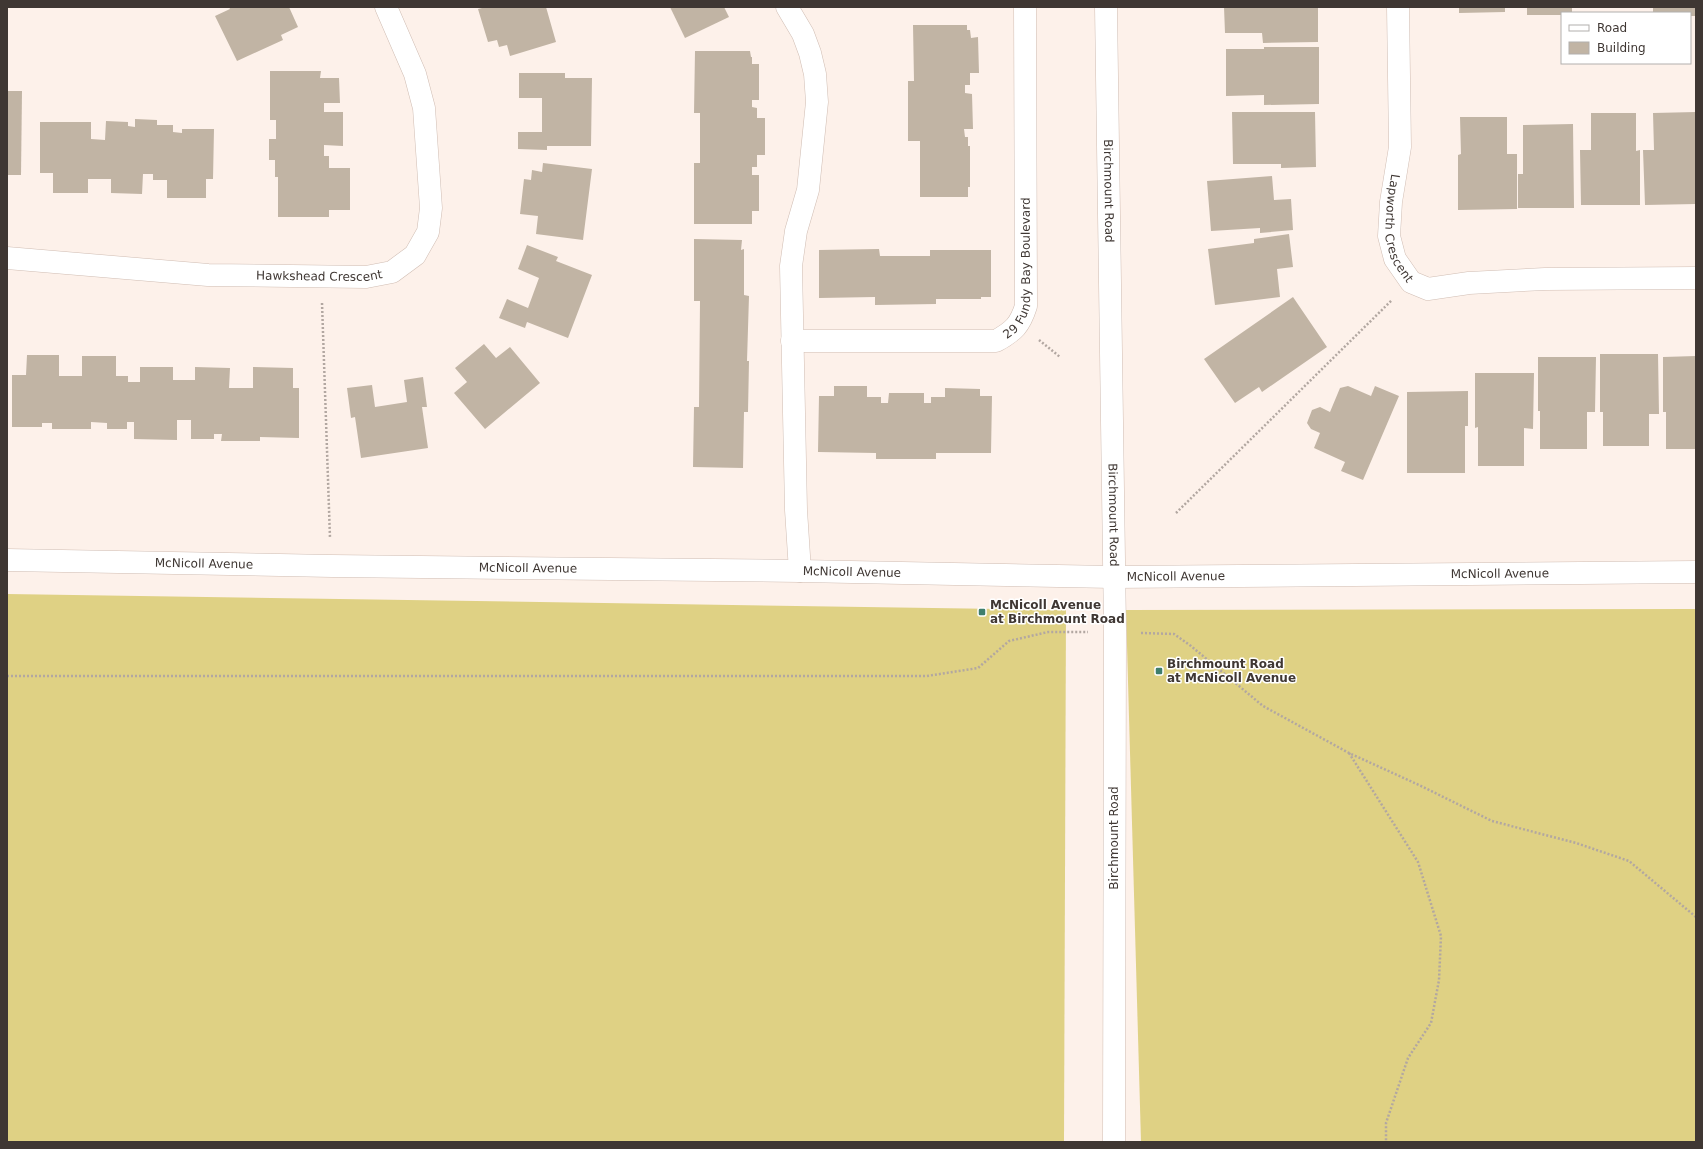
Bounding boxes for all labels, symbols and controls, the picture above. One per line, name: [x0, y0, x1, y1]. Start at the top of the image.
legend: [1561, 12, 1691, 64]
text: Road: [1597, 21, 1627, 35]
text: Building: [1597, 41, 1646, 55]
street label: Birchmount Road: [1101, 139, 1116, 243]
street label: Lapworth Crescent: [1382, 173, 1416, 285]
street label: 29 Fundy Bay Boulevard: [1000, 197, 1033, 342]
street label: Hawkshead Crescent: [256, 267, 384, 284]
street label: Birchmount Road: [1106, 463, 1121, 567]
street label: McNicoll Avenue: [155, 556, 253, 572]
street label: McNicoll Avenue: [479, 561, 577, 576]
street label: McNicoll Avenue: [803, 564, 901, 580]
street label: McNicoll Avenue: [1451, 566, 1549, 581]
street label: McNicoll Avenue: [1127, 569, 1225, 584]
place label: McNicoll Avenue at Birchmount Road: [990, 598, 1125, 626]
marker: McNicoll Avenue at Birchmount Road: [977, 607, 987, 617]
place label: Birchmount Road at McNicoll Avenue: [1167, 657, 1296, 685]
marker: Birchmount Road at McNicoll Avenue: [1154, 666, 1164, 676]
street label: Birchmount Road: [1107, 786, 1121, 890]

